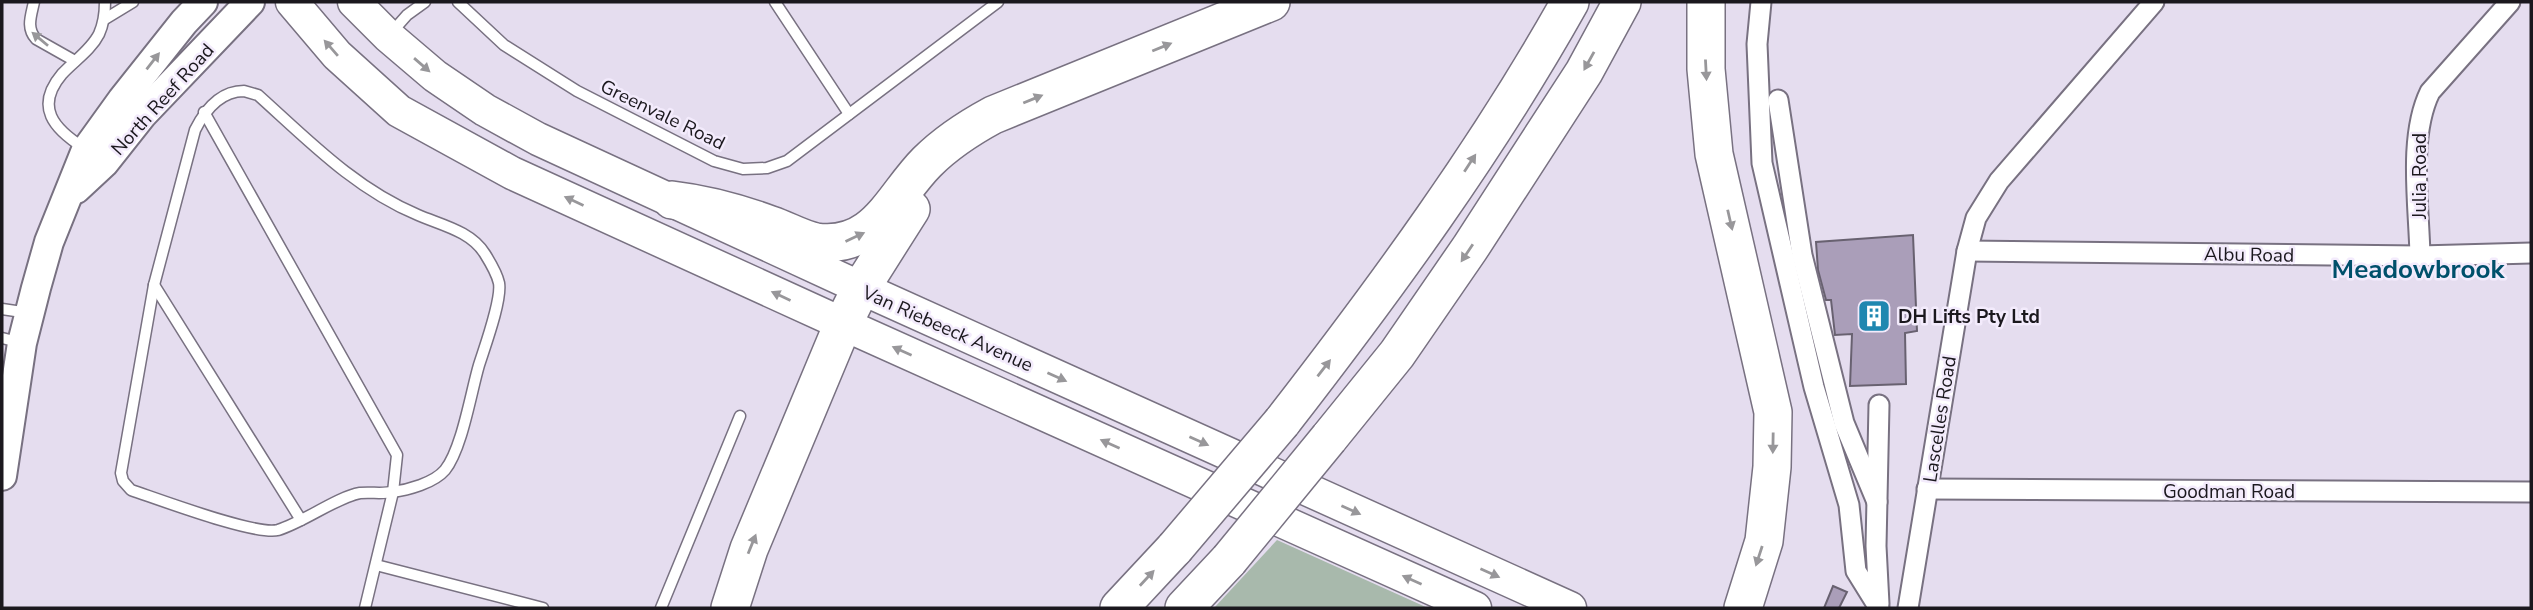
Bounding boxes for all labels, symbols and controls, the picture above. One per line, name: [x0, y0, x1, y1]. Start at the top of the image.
one-way arrow: [31, 31, 49, 47]
street label: North Reef Road: [105, 38, 220, 161]
one-way arrow: [323, 39, 339, 57]
one-way arrow: [1151, 41, 1172, 52]
one-way arrow: [146, 52, 160, 70]
one-way arrow: [1583, 52, 1595, 71]
one-way arrow: [413, 57, 431, 73]
one-way arrow: [1701, 59, 1712, 81]
street label: Greenvale Road: [596, 73, 729, 156]
one-way arrow: [1023, 93, 1044, 104]
street label: Julia Road: [2407, 133, 2433, 220]
one-way arrow: [1463, 153, 1476, 172]
one-way arrow: [564, 195, 584, 207]
one-way arrow: [1724, 209, 1735, 231]
one-way arrow: [845, 231, 865, 243]
street label: Albu Road: [2204, 241, 2294, 269]
one-way arrow: [1460, 244, 1474, 262]
district label: Meadowbrook: [2332, 252, 2505, 287]
street label: Van Riebeeck Avenue: [857, 279, 1037, 378]
one-way arrow: [771, 290, 791, 302]
building icon: DH Lifts Pty Ltd: [1855, 297, 1893, 335]
place label: DH Lifts Pty Ltd: [1898, 304, 2040, 330]
one-way arrow: [892, 345, 913, 356]
street label: Lascelles Road: [1917, 354, 1963, 484]
one-way arrow: [1317, 359, 1331, 377]
one-way arrow: [1047, 371, 1067, 383]
one-way arrow: [1767, 432, 1779, 454]
one-way arrow: [1189, 435, 1209, 447]
one-way arrow: [1100, 438, 1120, 450]
street label: Goodman Road: [2163, 479, 2295, 505]
one-way arrow: [1341, 504, 1361, 516]
one-way arrow: [747, 533, 758, 554]
one-way arrow: [1754, 545, 1764, 566]
one-way arrow: [1480, 567, 1501, 578]
one-way arrow: [1139, 570, 1155, 587]
one-way arrow: [1402, 574, 1423, 585]

